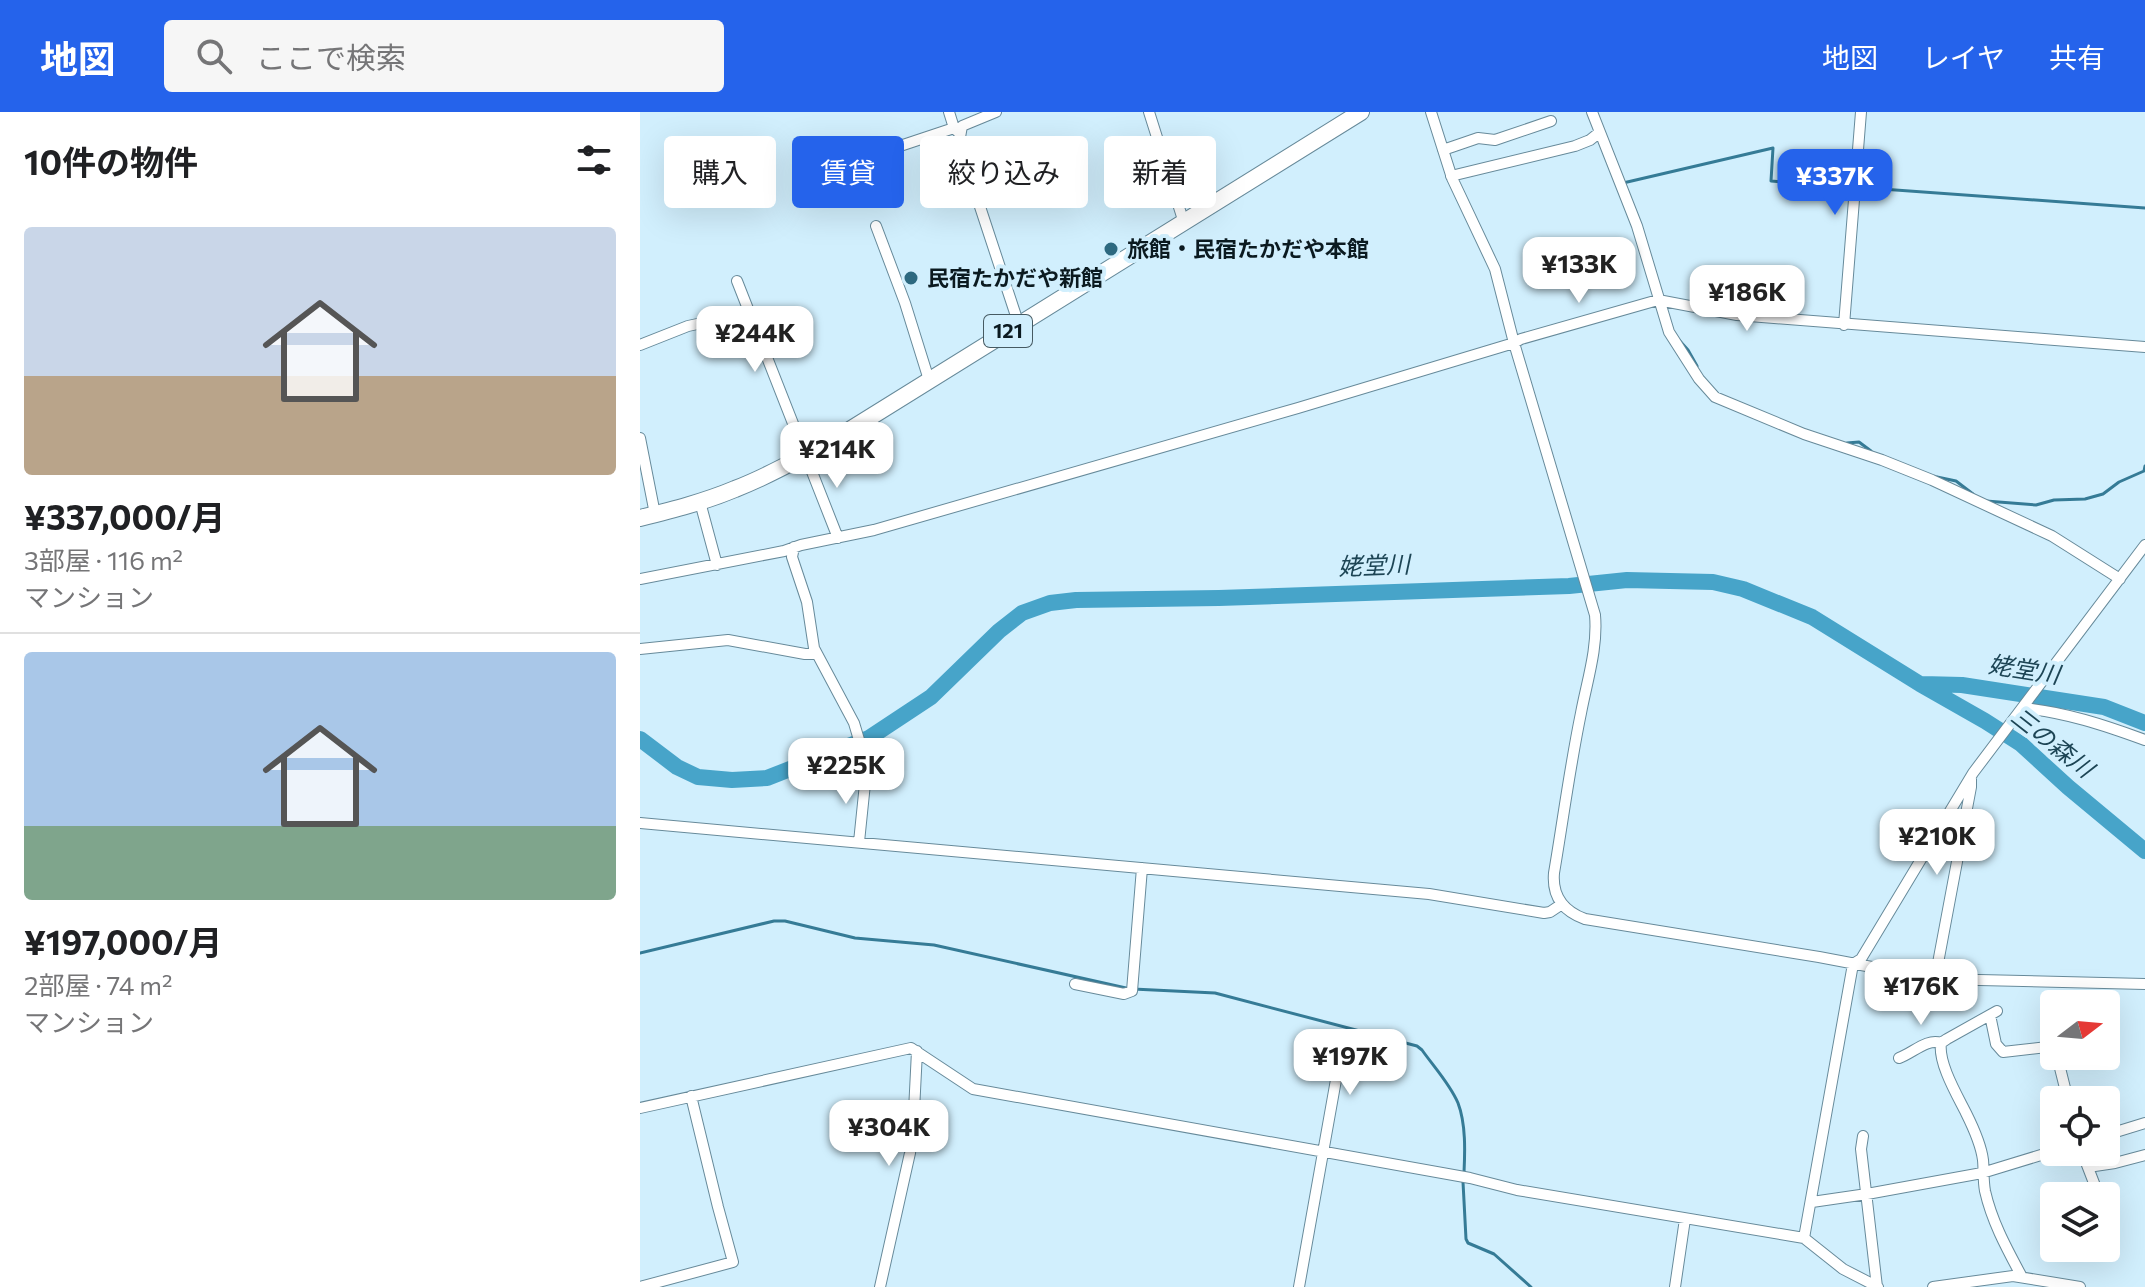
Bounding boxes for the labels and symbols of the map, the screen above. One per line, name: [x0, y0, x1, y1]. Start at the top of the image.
pin: ¥337K: [1779, 149, 1891, 217]
place label: 旅館・民宿たかだや本館: [1127, 235, 1369, 262]
pin: ¥133K: [1523, 237, 1635, 305]
marker: 旅館・民宿たかだや本館: [1102, 240, 1120, 258]
place label: 民宿たかだや新館: [927, 264, 1103, 291]
pin: ¥186K: [1691, 265, 1803, 333]
marker: 民宿たかだや新館: [902, 269, 920, 287]
pin: ¥244K: [699, 306, 811, 374]
road number: 121: [984, 315, 1032, 347]
pin: ¥214K: [781, 422, 893, 490]
water label: 姥堂川: [1337, 549, 1413, 580]
water label: 姥堂川: [1986, 649, 2065, 689]
water label: 三の森川: [2006, 701, 2102, 785]
pin: ¥225K: [790, 738, 902, 806]
pin: ¥210K: [1881, 809, 1993, 877]
pin: ¥176K: [1865, 959, 1977, 1027]
north arrow: [2040, 990, 2120, 1070]
pin: ¥197K: [1294, 1029, 1406, 1097]
pin: ¥304K: [833, 1100, 945, 1168]

